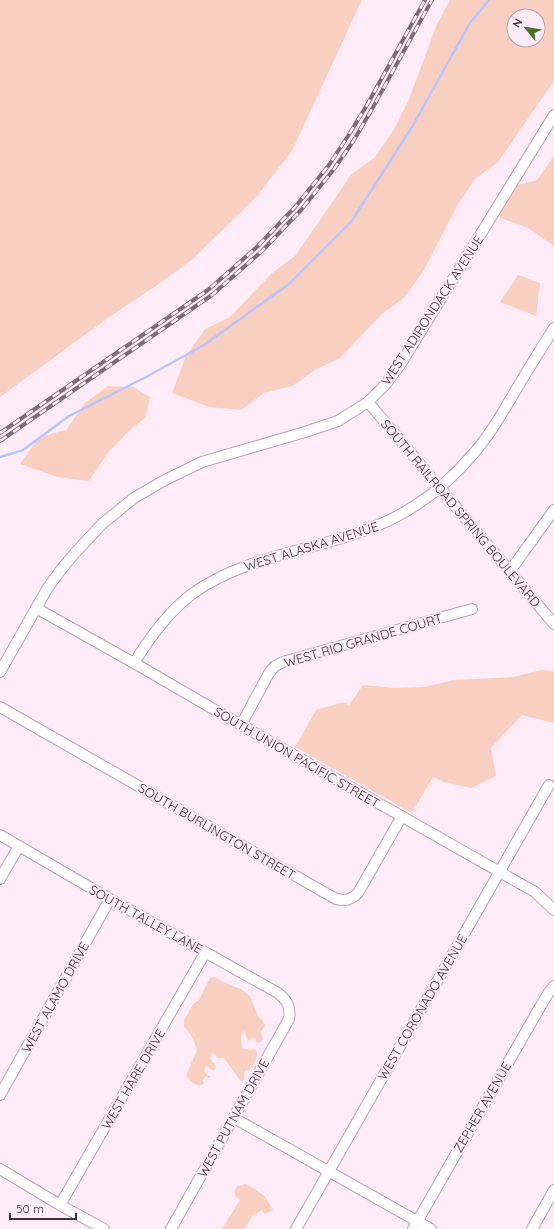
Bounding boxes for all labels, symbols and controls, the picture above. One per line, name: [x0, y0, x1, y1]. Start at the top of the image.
north arrow: [506, 8, 546, 48]
text: N: [509, 16, 525, 30]
street label: WEST ADIRONDACK AVENUE: [378, 232, 486, 388]
street label: SOUTH RAILROAD SPRING BOULEVARD: [378, 416, 544, 610]
street label: WEST ALASKA AVENUE: [242, 518, 380, 574]
street label: WEST RIO GRANDE COURT: [282, 610, 444, 670]
street label: SOUTH UNION PACIFIC STREET: [211, 703, 383, 811]
street label: SOUTH BURLINGTON STREET: [135, 779, 299, 883]
street label: SOUTH TALLEY LANE: [87, 881, 205, 957]
street label: WEST CORONADO AVENUE: [374, 931, 470, 1083]
street label: WEST ALAMO DRIVE: [18, 939, 92, 1055]
street label: WEST HARE DRIVE: [98, 1026, 168, 1132]
street label: WEST PUTNAM DRIVE: [194, 1056, 272, 1180]
street label: ZEPHER AVENUE: [450, 1059, 514, 1155]
scale bar: [10, 1195, 76, 1221]
text: 50 m: [16, 1201, 44, 1216]

